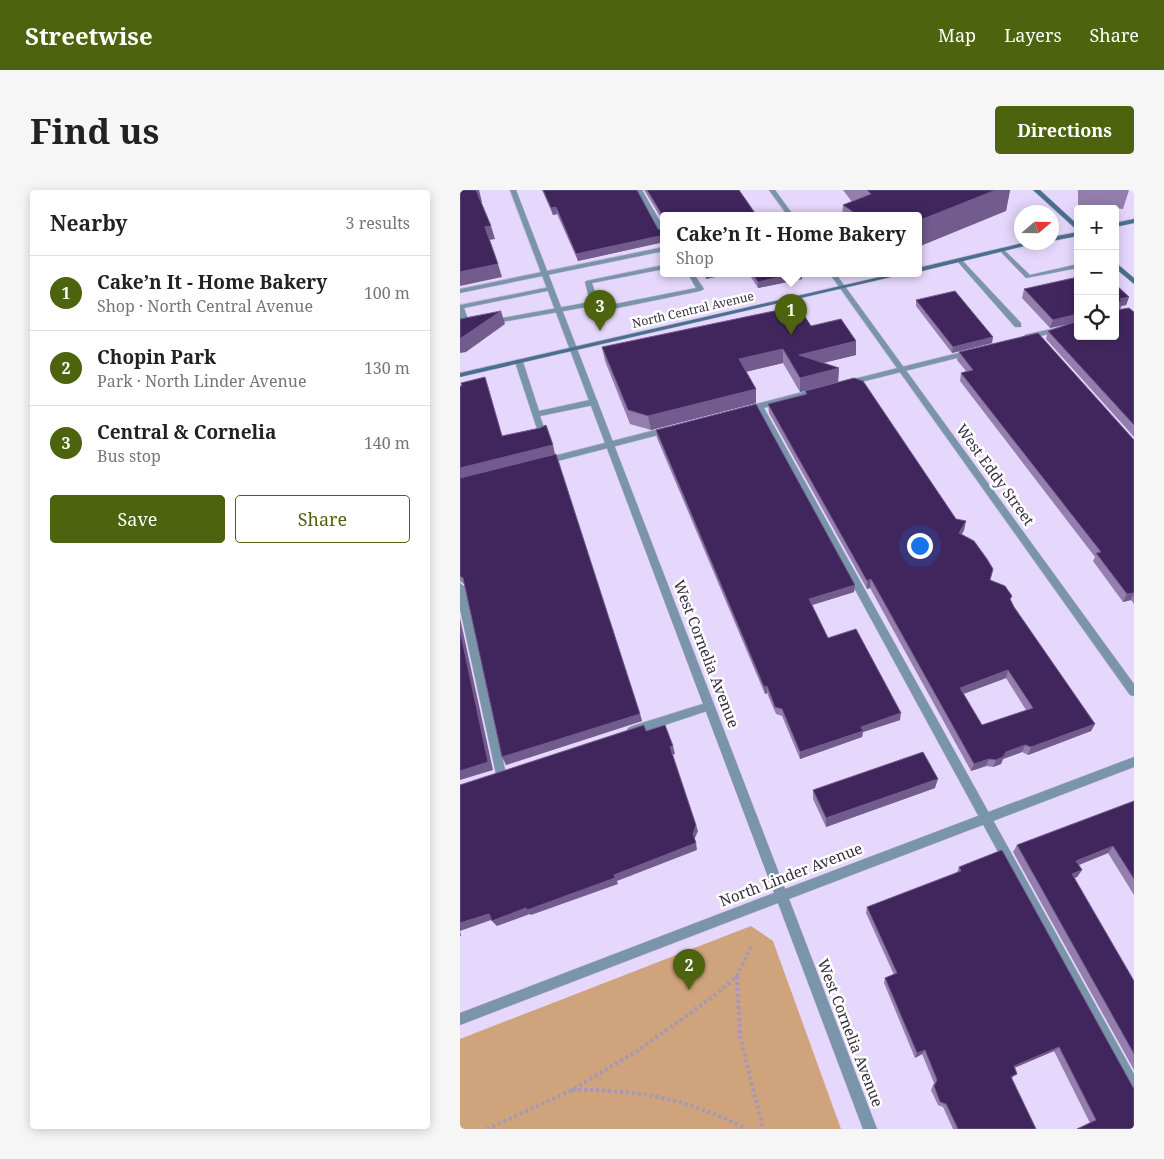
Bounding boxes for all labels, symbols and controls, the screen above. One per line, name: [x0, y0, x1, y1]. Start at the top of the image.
text: Streetwise: [25, 19, 153, 52]
text: Map: [938, 23, 976, 47]
text: Layers: [1004, 23, 1062, 47]
text: Share: [1090, 23, 1139, 47]
button: Directions: [995, 106, 1134, 154]
text: Find us: [30, 107, 159, 154]
north arrow: [1014, 205, 1059, 250]
map controls: [1074, 205, 1119, 340]
button: +: [1074, 205, 1119, 250]
text: Nearby: [50, 209, 128, 237]
text: 3 results: [346, 212, 410, 234]
popup: [660, 212, 922, 277]
text: Cake’n It - Home Bakery: [676, 221, 906, 247]
text: Shop: [676, 247, 714, 269]
button: −: [1074, 250, 1119, 295]
text: Cake’n It - Home Bakery: [97, 269, 327, 295]
text: 1: [61, 282, 71, 304]
text: 100 m: [364, 282, 410, 304]
street label: North Central Avenue: [630, 287, 755, 332]
pin: 3: [584, 290, 616, 331]
pin: 1: [775, 294, 807, 335]
text: Shop · North Central Avenue: [97, 295, 313, 317]
button: locate: [1074, 295, 1119, 340]
text: Chopin Park: [97, 344, 216, 370]
text: 2: [61, 357, 71, 379]
text: 130 m: [364, 357, 410, 379]
text: Park · North Linder Avenue: [97, 370, 307, 392]
text: Central & Cornelia: [97, 419, 276, 445]
street label: West Eddy Street: [952, 420, 1039, 529]
text: 3: [61, 432, 71, 454]
text: 140 m: [364, 432, 410, 454]
text: Bus stop: [97, 445, 161, 467]
button: Save: [50, 495, 225, 543]
button: Share: [235, 495, 410, 543]
your location: [907, 533, 933, 559]
street label: West Cornelia Avenue: [669, 577, 744, 730]
street label: North Linder Avenue: [716, 838, 865, 911]
pin: 2: [673, 949, 705, 990]
street label: West Cornelia Avenue: [813, 956, 888, 1109]

